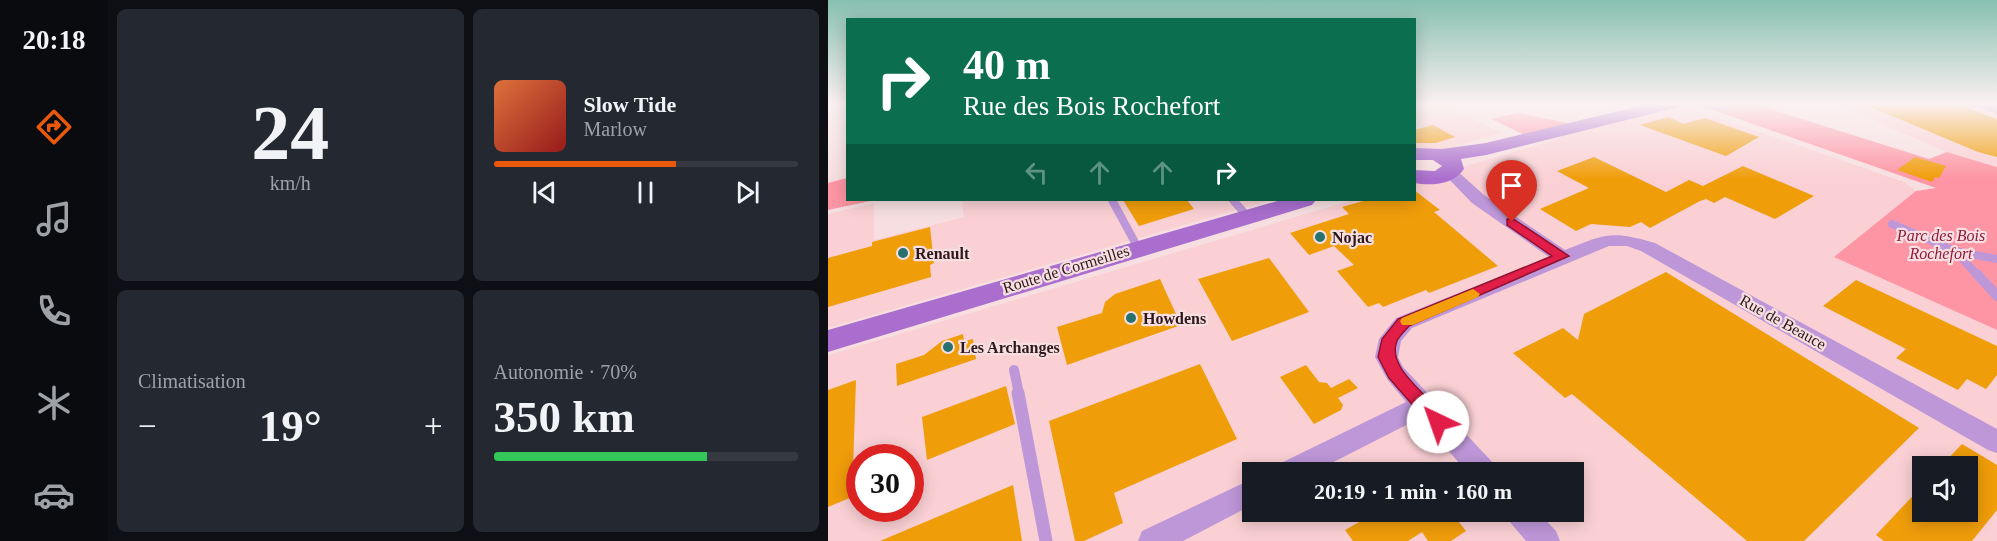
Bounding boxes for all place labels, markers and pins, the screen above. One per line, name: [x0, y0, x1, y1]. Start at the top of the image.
pin: [1486, 160, 1537, 222]
place label: Nojac: [1332, 229, 1372, 247]
marker: Nojac: [1313, 230, 1327, 244]
place label: Renault: [915, 245, 970, 262]
marker: Renault: [896, 246, 910, 260]
place label: Howdens: [1143, 310, 1206, 327]
marker: Howdens: [1124, 311, 1138, 325]
place label: Les Archanges: [960, 339, 1060, 357]
marker: Les Archanges: [941, 340, 955, 354]

